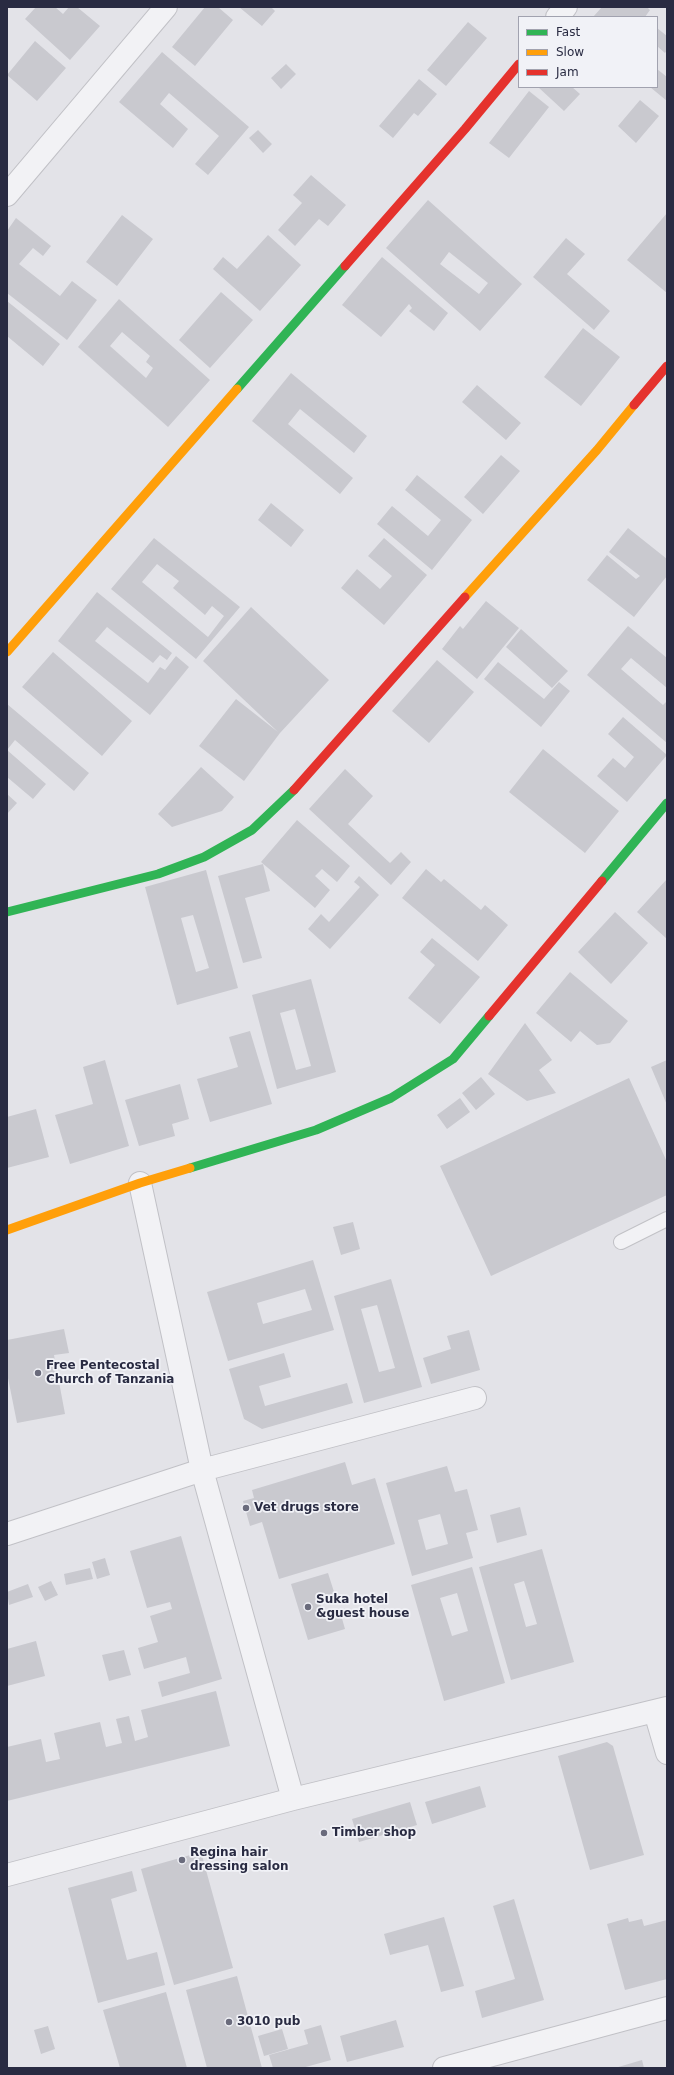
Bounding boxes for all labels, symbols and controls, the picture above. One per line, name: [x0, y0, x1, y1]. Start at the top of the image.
legend: [518, 16, 658, 88]
text: Fast: [556, 25, 580, 39]
text: Slow: [556, 45, 584, 59]
text: Jam: [556, 65, 579, 79]
place label: Free Pentecostal Church of Tanzania: [46, 1359, 174, 1387]
marker: Free Pentecostal Church of Tanzania: [33, 1368, 43, 1378]
place label: Vet drugs store: [254, 1501, 359, 1515]
marker: Vet drugs store: [241, 1503, 251, 1513]
place label: Suka hotel &guest house: [316, 1593, 409, 1621]
marker: Suka hotel &guest house: [303, 1602, 313, 1612]
place label: Timber shop: [332, 1826, 416, 1840]
marker: Timber shop: [319, 1828, 329, 1838]
place label: Regina hair dressing salon: [190, 1846, 288, 1874]
marker: Regina hair dressing salon: [177, 1855, 187, 1865]
place label: 3010 pub: [237, 2015, 300, 2029]
marker: 3010 pub: [224, 2017, 234, 2027]

